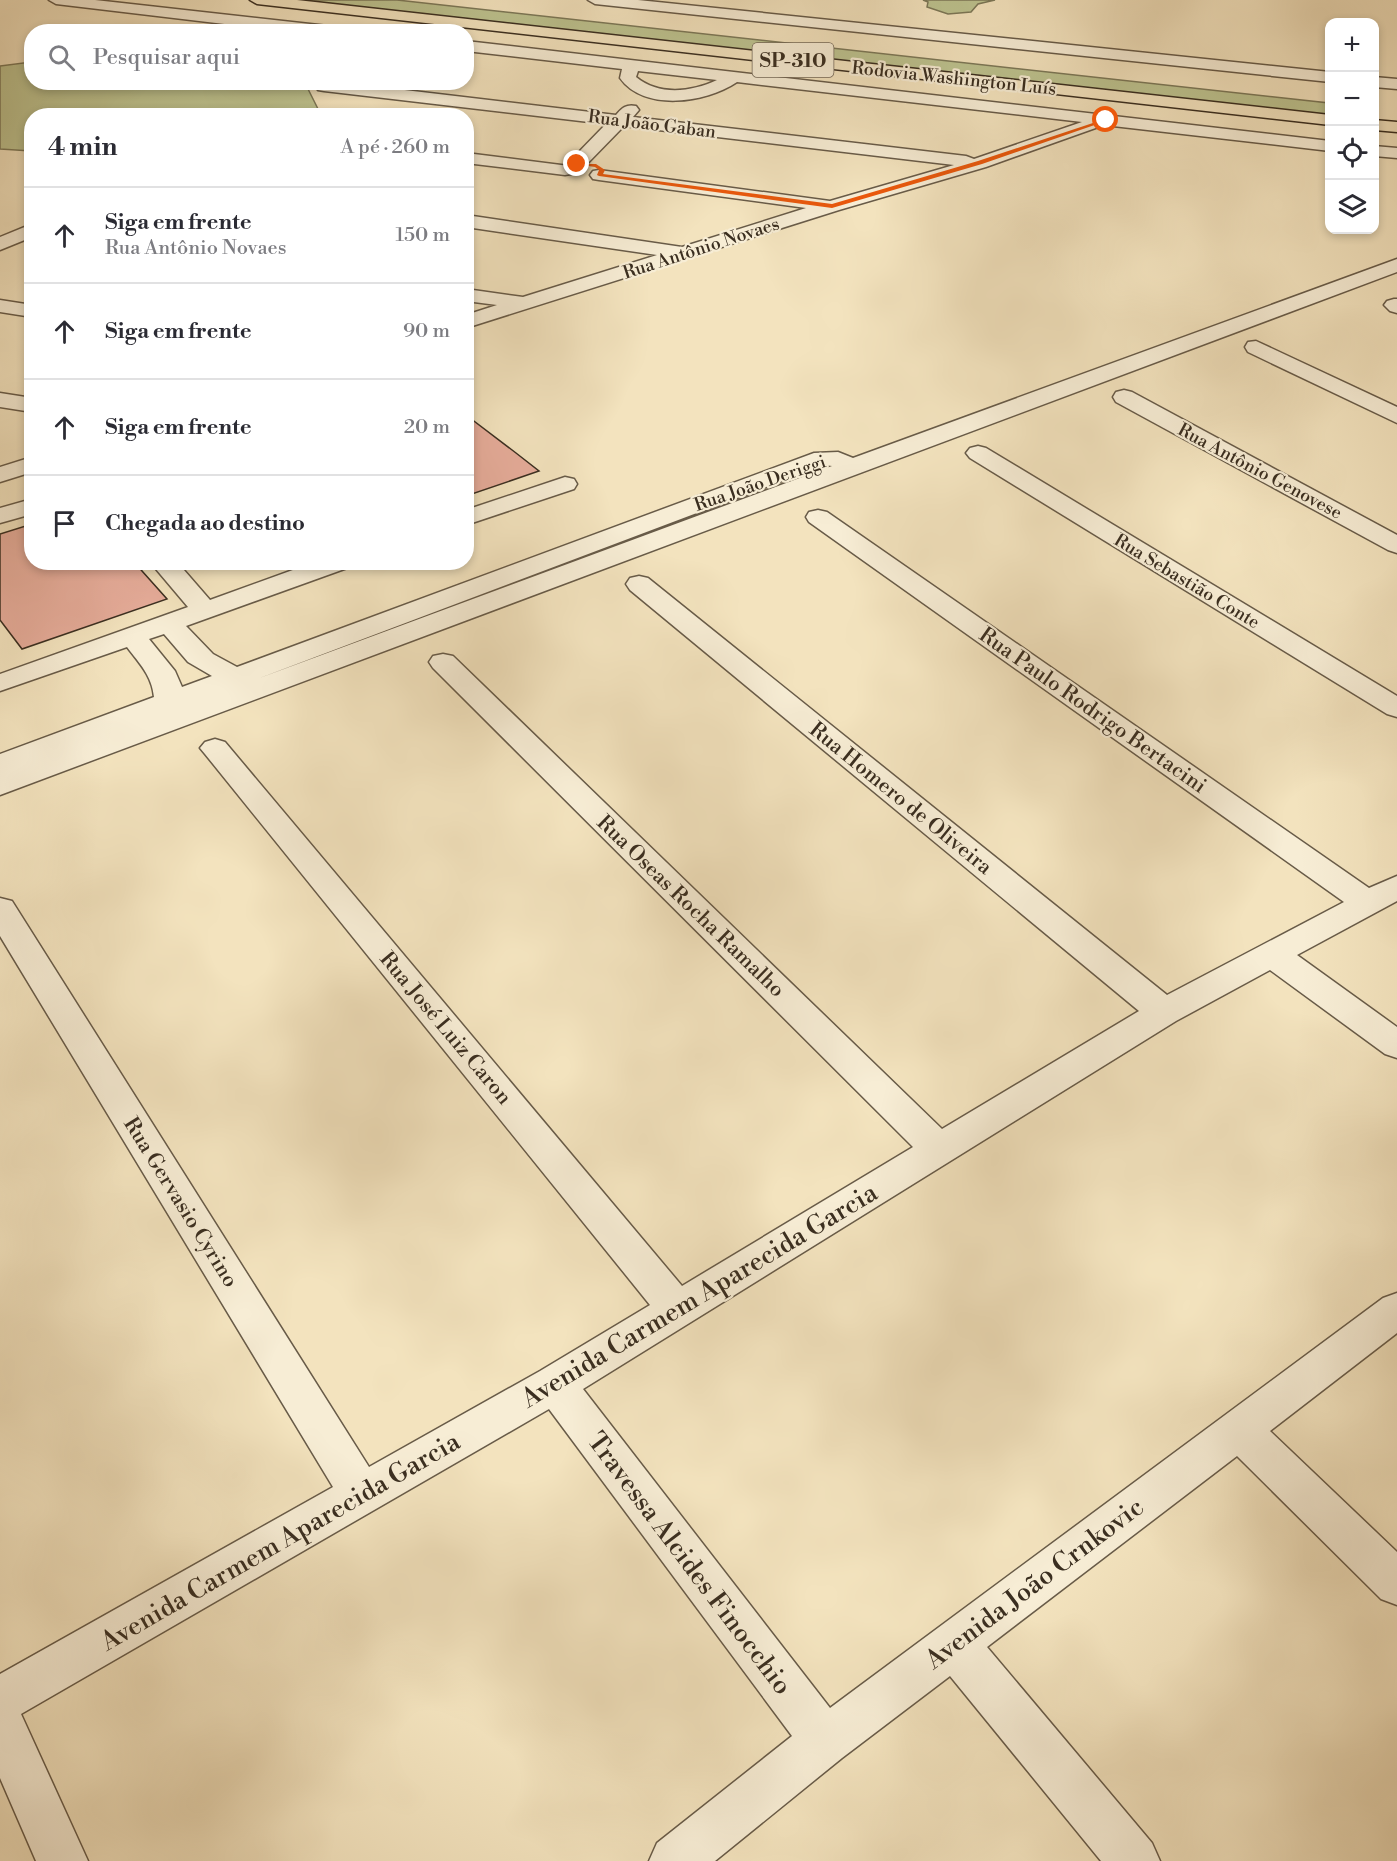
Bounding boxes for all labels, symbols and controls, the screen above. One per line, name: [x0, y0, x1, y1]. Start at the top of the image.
map controls: [1325, 18, 1379, 234]
button: +: [1325, 18, 1379, 72]
search box: [24, 24, 474, 90]
icon: search: [45, 41, 78, 74]
road number: SP-310: [752, 43, 834, 77]
text: Pesquisar aqui: [93, 44, 240, 71]
street label: Rodovia Washington Luís: [850, 56, 1058, 101]
button: −: [1325, 72, 1379, 126]
street label: Rua João Gaban: [587, 105, 717, 144]
route start: [1092, 106, 1118, 132]
button: locate: [1325, 126, 1379, 180]
text: 4 min: [48, 131, 118, 163]
text: A pé · 260 m: [341, 135, 450, 160]
route end: [563, 150, 589, 176]
button: layers: [1325, 180, 1379, 234]
text: Siga em frente: [105, 209, 252, 236]
street label: Rua Antônio Novaes: [620, 212, 782, 285]
icon: ahead: [48, 219, 81, 252]
text: 150 m: [395, 223, 450, 248]
text: Rua Antônio Novaes: [105, 236, 286, 261]
icon: ahead: [48, 315, 81, 348]
text: Siga em frente: [105, 318, 252, 345]
text: 90 m: [403, 319, 450, 344]
icon: ahead: [48, 411, 81, 444]
text: Siga em frente: [105, 414, 252, 441]
text: 20 m: [404, 415, 450, 440]
street label: Rua Antônio Genovese: [1174, 418, 1346, 525]
street label: Rua João Deriggi: [691, 450, 829, 517]
icon: arrive: [48, 507, 81, 540]
text: Chegada ao destino: [105, 510, 305, 537]
street label: Rua Sebastião Conte: [1110, 529, 1264, 634]
street label: Rua Paulo Rodrigo Bertacini: [974, 622, 1211, 799]
street label: Rua Homero de Oliveira: [804, 717, 997, 881]
street label: Rua Oseas Rocha Ramalho: [591, 810, 790, 1003]
street label: Rua José Luiz Caron: [374, 947, 517, 1111]
street label: Rua Gervasio Cyrino: [117, 1113, 243, 1292]
street label: Avenida Carmem Aparecida Garcia: [515, 1176, 884, 1416]
street label: Avenida Carmem Aparecida Garcia: [94, 1425, 467, 1659]
street label: Travessa Alcides Finocchio: [580, 1426, 798, 1701]
street label: Avenida João Crnkovic: [918, 1491, 1150, 1677]

